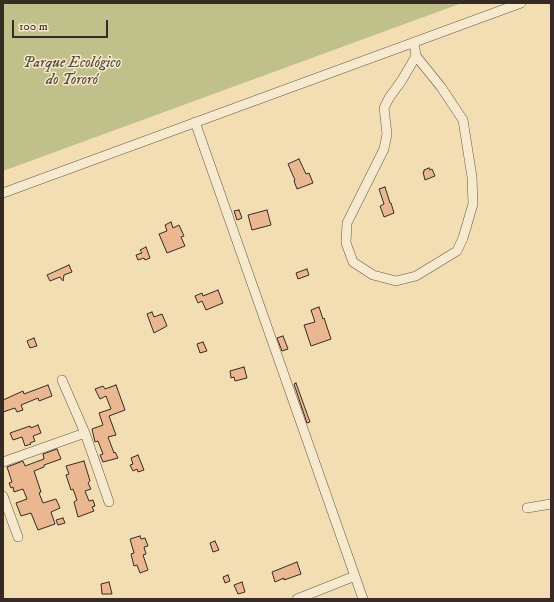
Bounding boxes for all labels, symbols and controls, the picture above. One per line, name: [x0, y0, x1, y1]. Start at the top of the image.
scale bar: [14, 12, 110, 38]
text: 100 m: [19, 19, 48, 34]
park label: Parque Ecológico do Tororó: [23, 55, 121, 90]

